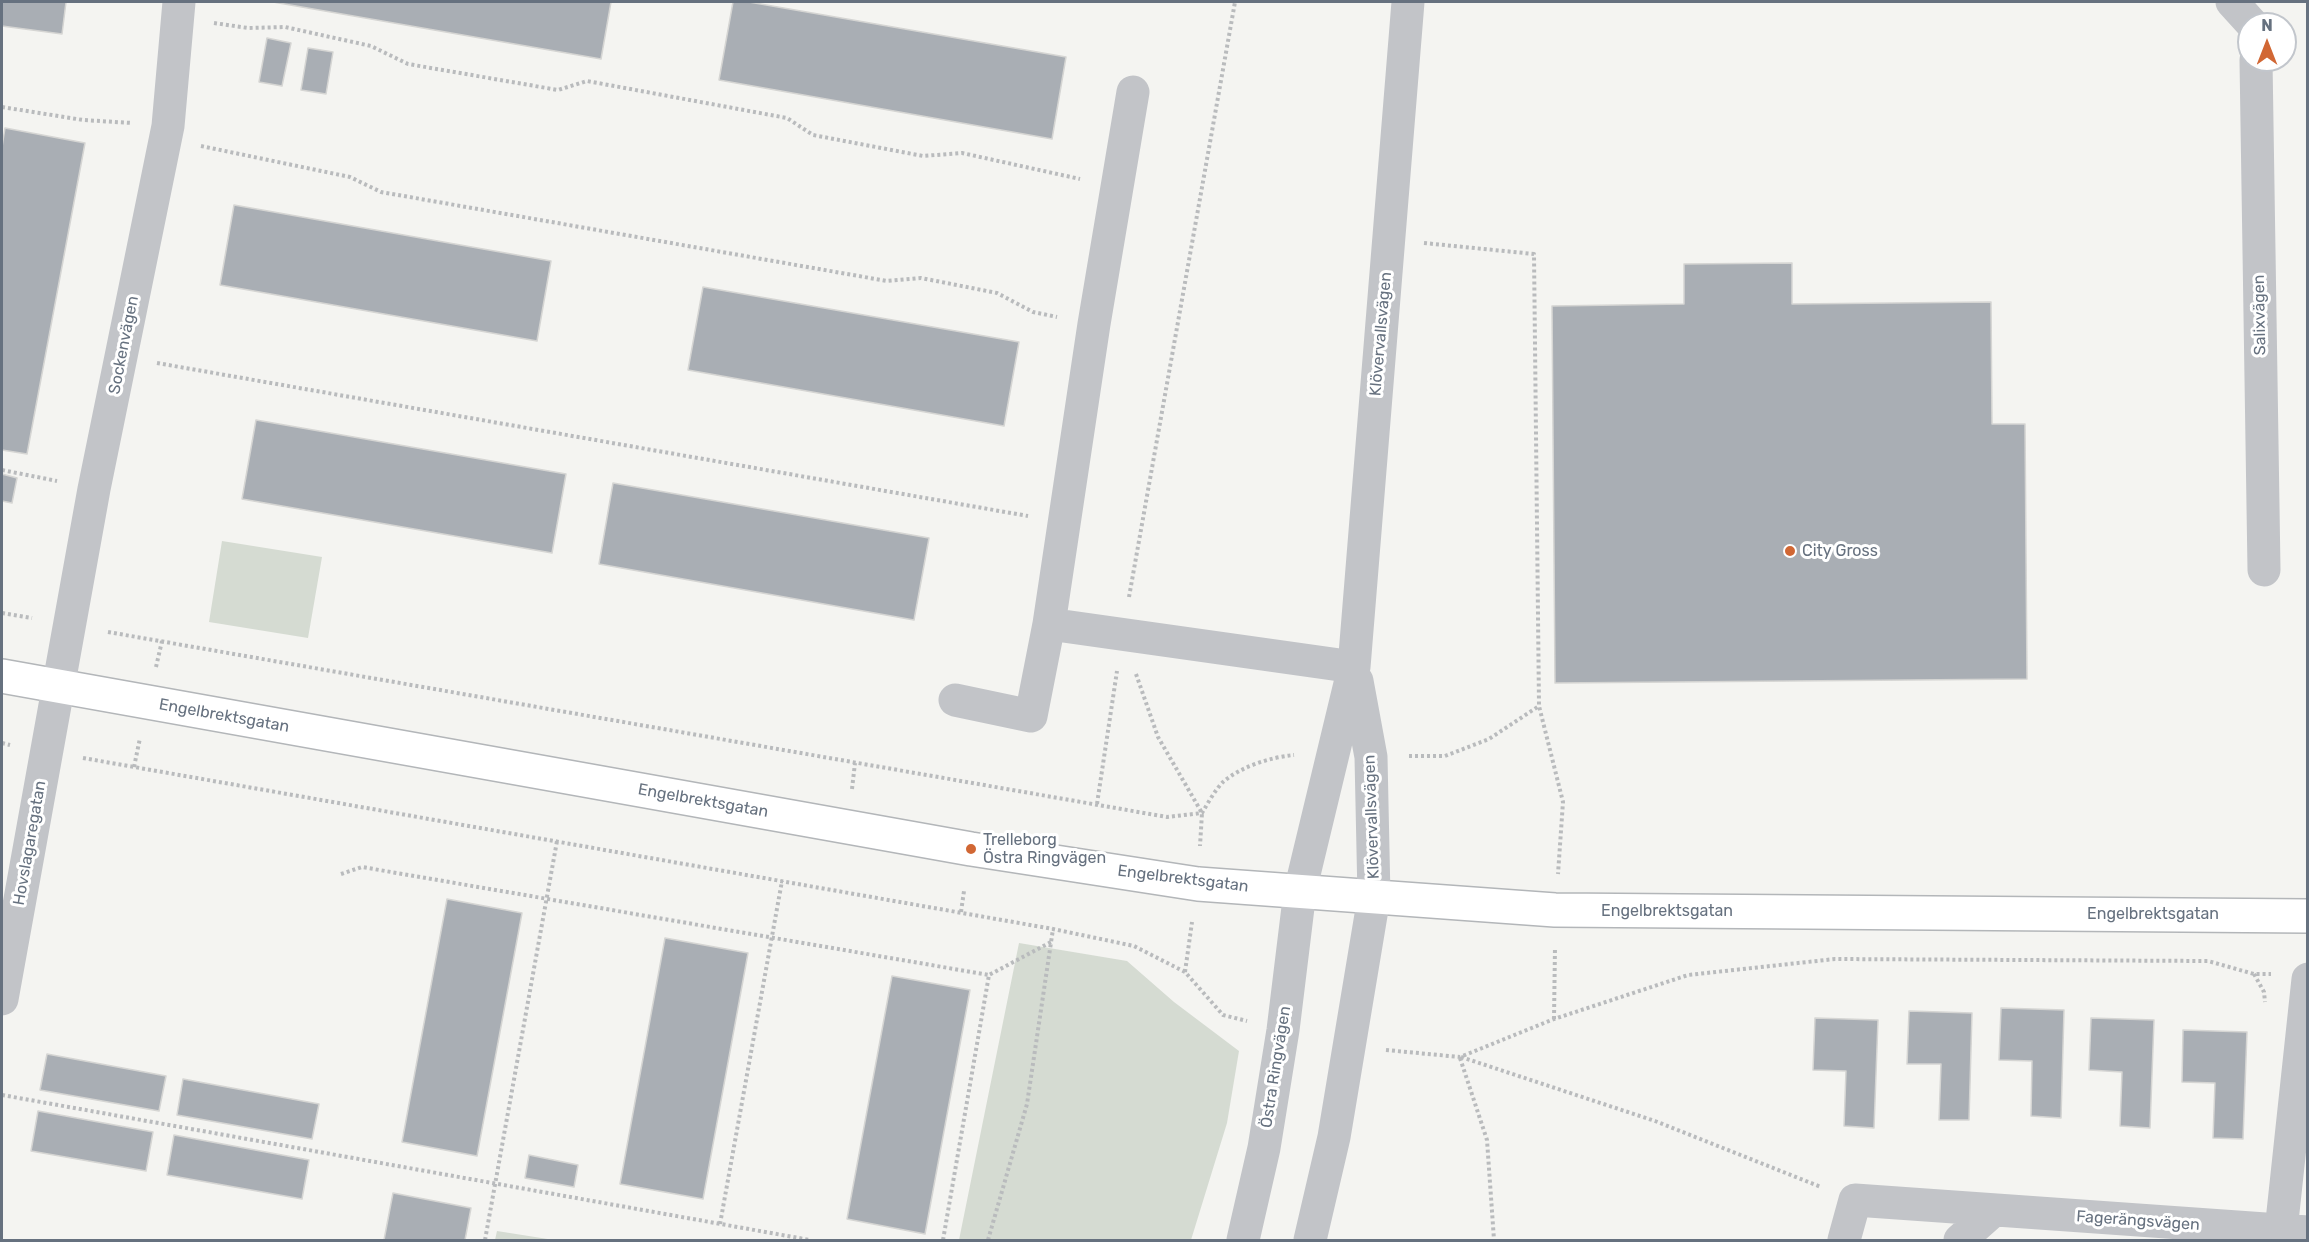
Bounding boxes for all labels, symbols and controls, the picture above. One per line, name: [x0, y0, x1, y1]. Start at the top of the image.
north arrow: [2237, 12, 2297, 72]
text: N: [2261, 16, 2273, 35]
street label: Klövervallsvägen: [1366, 271, 1396, 397]
street label: Salixvägen: [2250, 274, 2270, 356]
street label: Sockenvägen: [105, 294, 143, 396]
place label: City Gross: [1802, 541, 1878, 561]
marker: City Gross: [1783, 544, 1797, 558]
street label: Engelbrektsgatan: [157, 695, 291, 737]
street label: Klövervallsvägen: [1360, 754, 1384, 880]
street label: Hovslagaregatan: [10, 779, 50, 907]
street label: Engelbrektsgatan: [636, 780, 770, 822]
place label: Trelleborg Östra Ringvägen: [983, 830, 1106, 868]
marker: Trelleborg Östra Ringvägen: [964, 842, 978, 856]
street label: Engelbrektsgatan: [1116, 861, 1250, 897]
street label: Engelbrektsgatan: [1601, 901, 1733, 921]
street label: Engelbrektsgatan: [2087, 904, 2219, 924]
street label: Östra Ringvägen: [1257, 1005, 1295, 1129]
street label: Fagerängsvägen: [2076, 1207, 2200, 1235]

